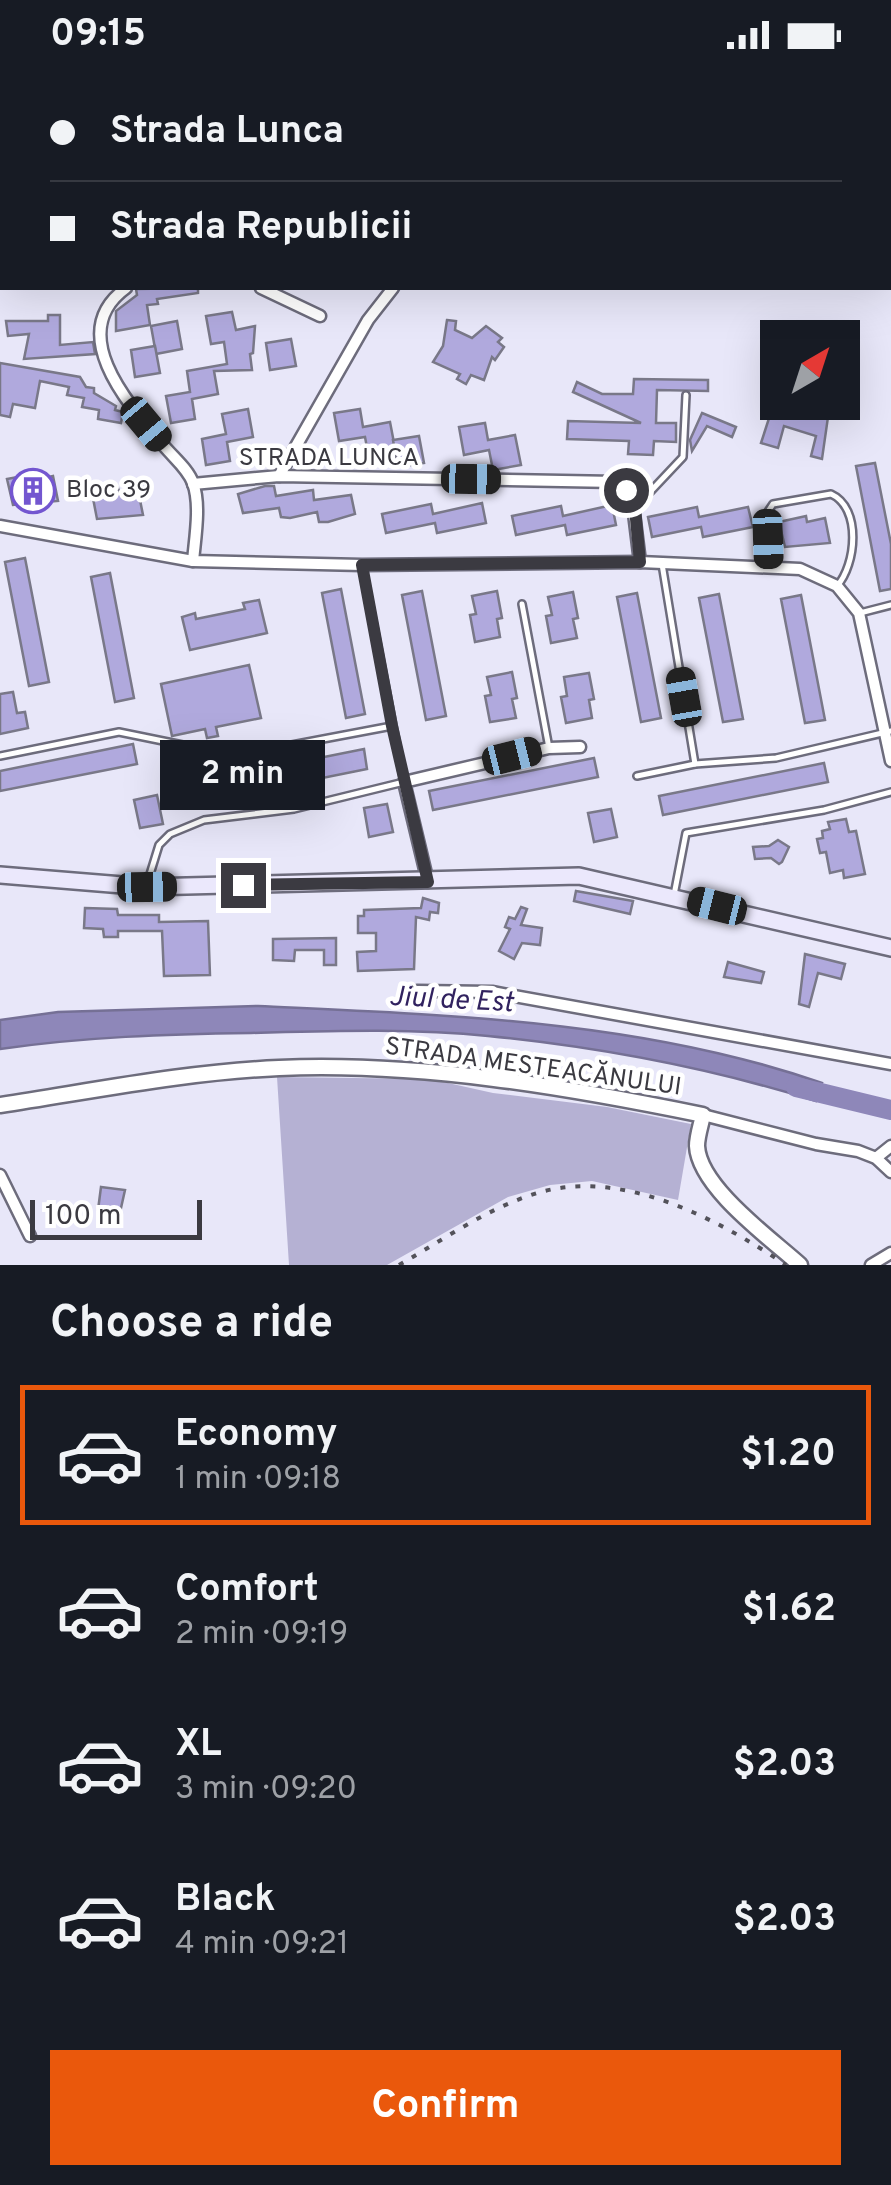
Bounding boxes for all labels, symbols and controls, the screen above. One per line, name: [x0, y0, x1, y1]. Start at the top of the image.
text: 09:15: [50, 11, 146, 60]
text: Strada Lunca: [110, 108, 344, 157]
text: Strada Republicii: [110, 204, 412, 253]
north arrow: [760, 320, 860, 420]
map controls: [760, 320, 860, 420]
car: [115, 391, 177, 457]
street label: STRADA LUNCA: [239, 443, 419, 475]
car: [441, 463, 501, 495]
building icon: Bloc 39: [10, 468, 56, 514]
route start: [604, 468, 649, 513]
place label: Bloc 39: [66, 475, 151, 507]
car: [752, 508, 784, 570]
car: [664, 665, 704, 729]
car: [479, 734, 545, 778]
callout: 2 min: [160, 740, 326, 810]
text: 2 min: [201, 755, 284, 795]
route end: [221, 863, 266, 908]
car: [117, 871, 177, 903]
car: [684, 884, 750, 928]
water label: Jiul de Est: [388, 980, 516, 1022]
street label: STRADA MESTEACĂNULUI: [383, 1030, 683, 1105]
scale bar: [30, 1195, 202, 1240]
text: 100 m: [45, 1199, 121, 1235]
text: Choose a ride: [50, 1296, 333, 1353]
icon: car: [55, 1410, 145, 1500]
text: Economy: [175, 1411, 337, 1460]
text: $1.20: [740, 1431, 836, 1480]
text: 1 min · 09:18: [175, 1460, 341, 1500]
icon: car: [55, 1565, 145, 1655]
text: Comfort: [175, 1566, 319, 1615]
text: $1.62: [742, 1586, 836, 1635]
text: 2 min · 09:19: [175, 1615, 348, 1655]
icon: car: [55, 1720, 145, 1810]
text: XL: [175, 1721, 222, 1770]
text: $2.03: [733, 1741, 836, 1790]
text: 3 min · 09:20: [175, 1770, 357, 1810]
icon: car: [55, 1875, 145, 1965]
text: Black: [175, 1876, 275, 1925]
text: $2.03: [733, 1896, 836, 1945]
text: 4 min · 09:21: [175, 1925, 349, 1965]
button: Confirm: [50, 2050, 841, 2165]

